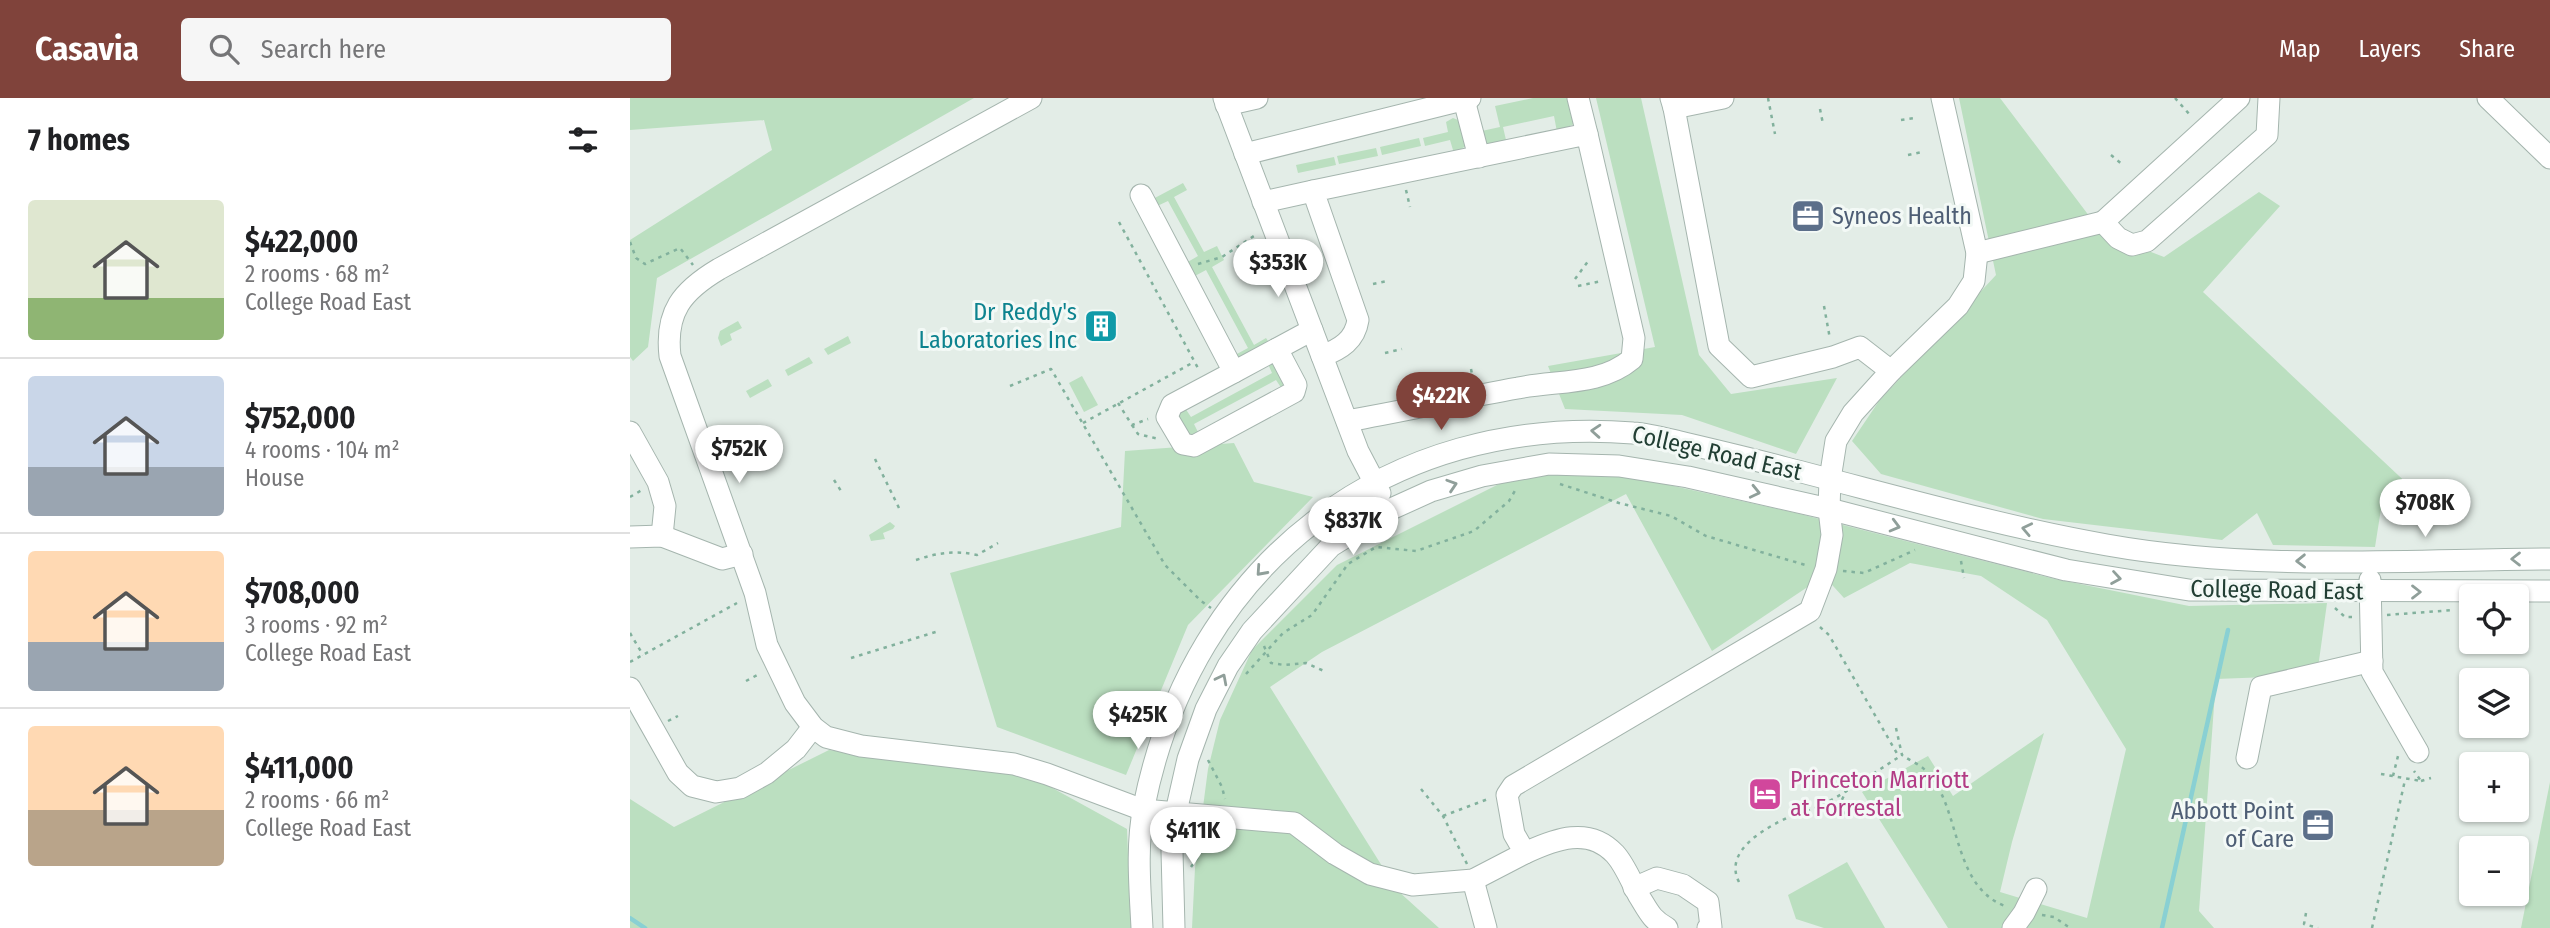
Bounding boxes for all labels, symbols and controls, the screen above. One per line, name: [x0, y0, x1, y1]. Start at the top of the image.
search box: [181, 18, 671, 81]
text: Casavia: [35, 29, 139, 69]
icon: search: [205, 30, 243, 68]
text: Search here: [261, 34, 386, 65]
text: Map: [2279, 35, 2321, 63]
text: Layers: [2359, 35, 2421, 63]
text: Share: [2459, 35, 2515, 63]
icon: filters: [564, 121, 602, 159]
text: 7 homes: [28, 122, 130, 158]
office icon: Syneos Health: [1789, 197, 1827, 235]
place label: Syneos Health: [1832, 202, 1972, 230]
text: $422,000: [245, 224, 358, 260]
icon: home: [84, 228, 168, 312]
pin: $353K: [1229, 240, 1327, 299]
text: $353K: [1249, 248, 1307, 276]
text: 2 rooms · 68 m²: [245, 260, 390, 288]
text: College Road East: [245, 288, 411, 316]
place label: Dr Reddy's Laboratories Inc: [919, 298, 1077, 354]
building icon: Dr Reddy's Laboratories Inc: [1082, 307, 1120, 345]
pin: $422K: [1392, 372, 1490, 432]
text: $422K: [1412, 381, 1470, 409]
text: $752,000: [245, 400, 356, 436]
icon: home: [84, 404, 168, 488]
street label: College Road East: [1629, 420, 1805, 486]
one-way arrow: [1590, 423, 1601, 438]
pin: $752K: [690, 426, 788, 485]
text: $752K: [711, 434, 767, 462]
text: 4 rooms · 104 m²: [245, 436, 400, 464]
text: House: [245, 464, 304, 492]
one-way arrow: [1445, 479, 1458, 493]
pin: $708K: [2376, 480, 2474, 539]
one-way arrow: [1749, 484, 1761, 498]
text: $708K: [2396, 488, 2454, 516]
pin: $837K: [1304, 498, 1402, 557]
text: $837K: [1324, 506, 1382, 534]
one-way arrow: [1889, 518, 1901, 532]
one-way arrow: [2021, 522, 2033, 537]
one-way arrow: [2510, 551, 2521, 567]
one-way arrow: [2295, 553, 2306, 569]
one-way arrow: [1257, 563, 1269, 576]
one-way arrow: [2110, 570, 2122, 585]
street label: College Road East: [2190, 574, 2364, 606]
text: $708,000: [245, 575, 360, 611]
icon: home: [84, 579, 168, 663]
one-way arrow: [2411, 584, 2422, 600]
map controls: [2459, 584, 2529, 906]
button: locate: [2459, 584, 2529, 654]
text: 3 rooms · 92 m²: [245, 611, 388, 639]
text: College Road East: [245, 639, 411, 667]
button: layers: [2459, 668, 2529, 738]
one-way arrow: [1213, 673, 1227, 686]
pin: $425K: [1089, 692, 1187, 751]
text: $425K: [1109, 700, 1167, 728]
text: $411,000: [245, 750, 354, 786]
button: +: [2459, 752, 2529, 822]
icon: home: [84, 754, 168, 838]
place label: Princeton Marriott at Forrestal: [1790, 766, 1969, 822]
hotel icon: Princeton Marriott at Forrestal: [1746, 775, 1784, 813]
text: 2 rooms · 66 m²: [245, 786, 389, 814]
place label: Abbott Point of Care: [2171, 797, 2294, 853]
office icon: Abbott Point of Care: [2299, 806, 2337, 844]
pin: $411K: [1144, 808, 1242, 867]
text: College Road East: [245, 814, 411, 842]
text: $411K: [1166, 816, 1220, 844]
button: −: [2459, 836, 2529, 906]

